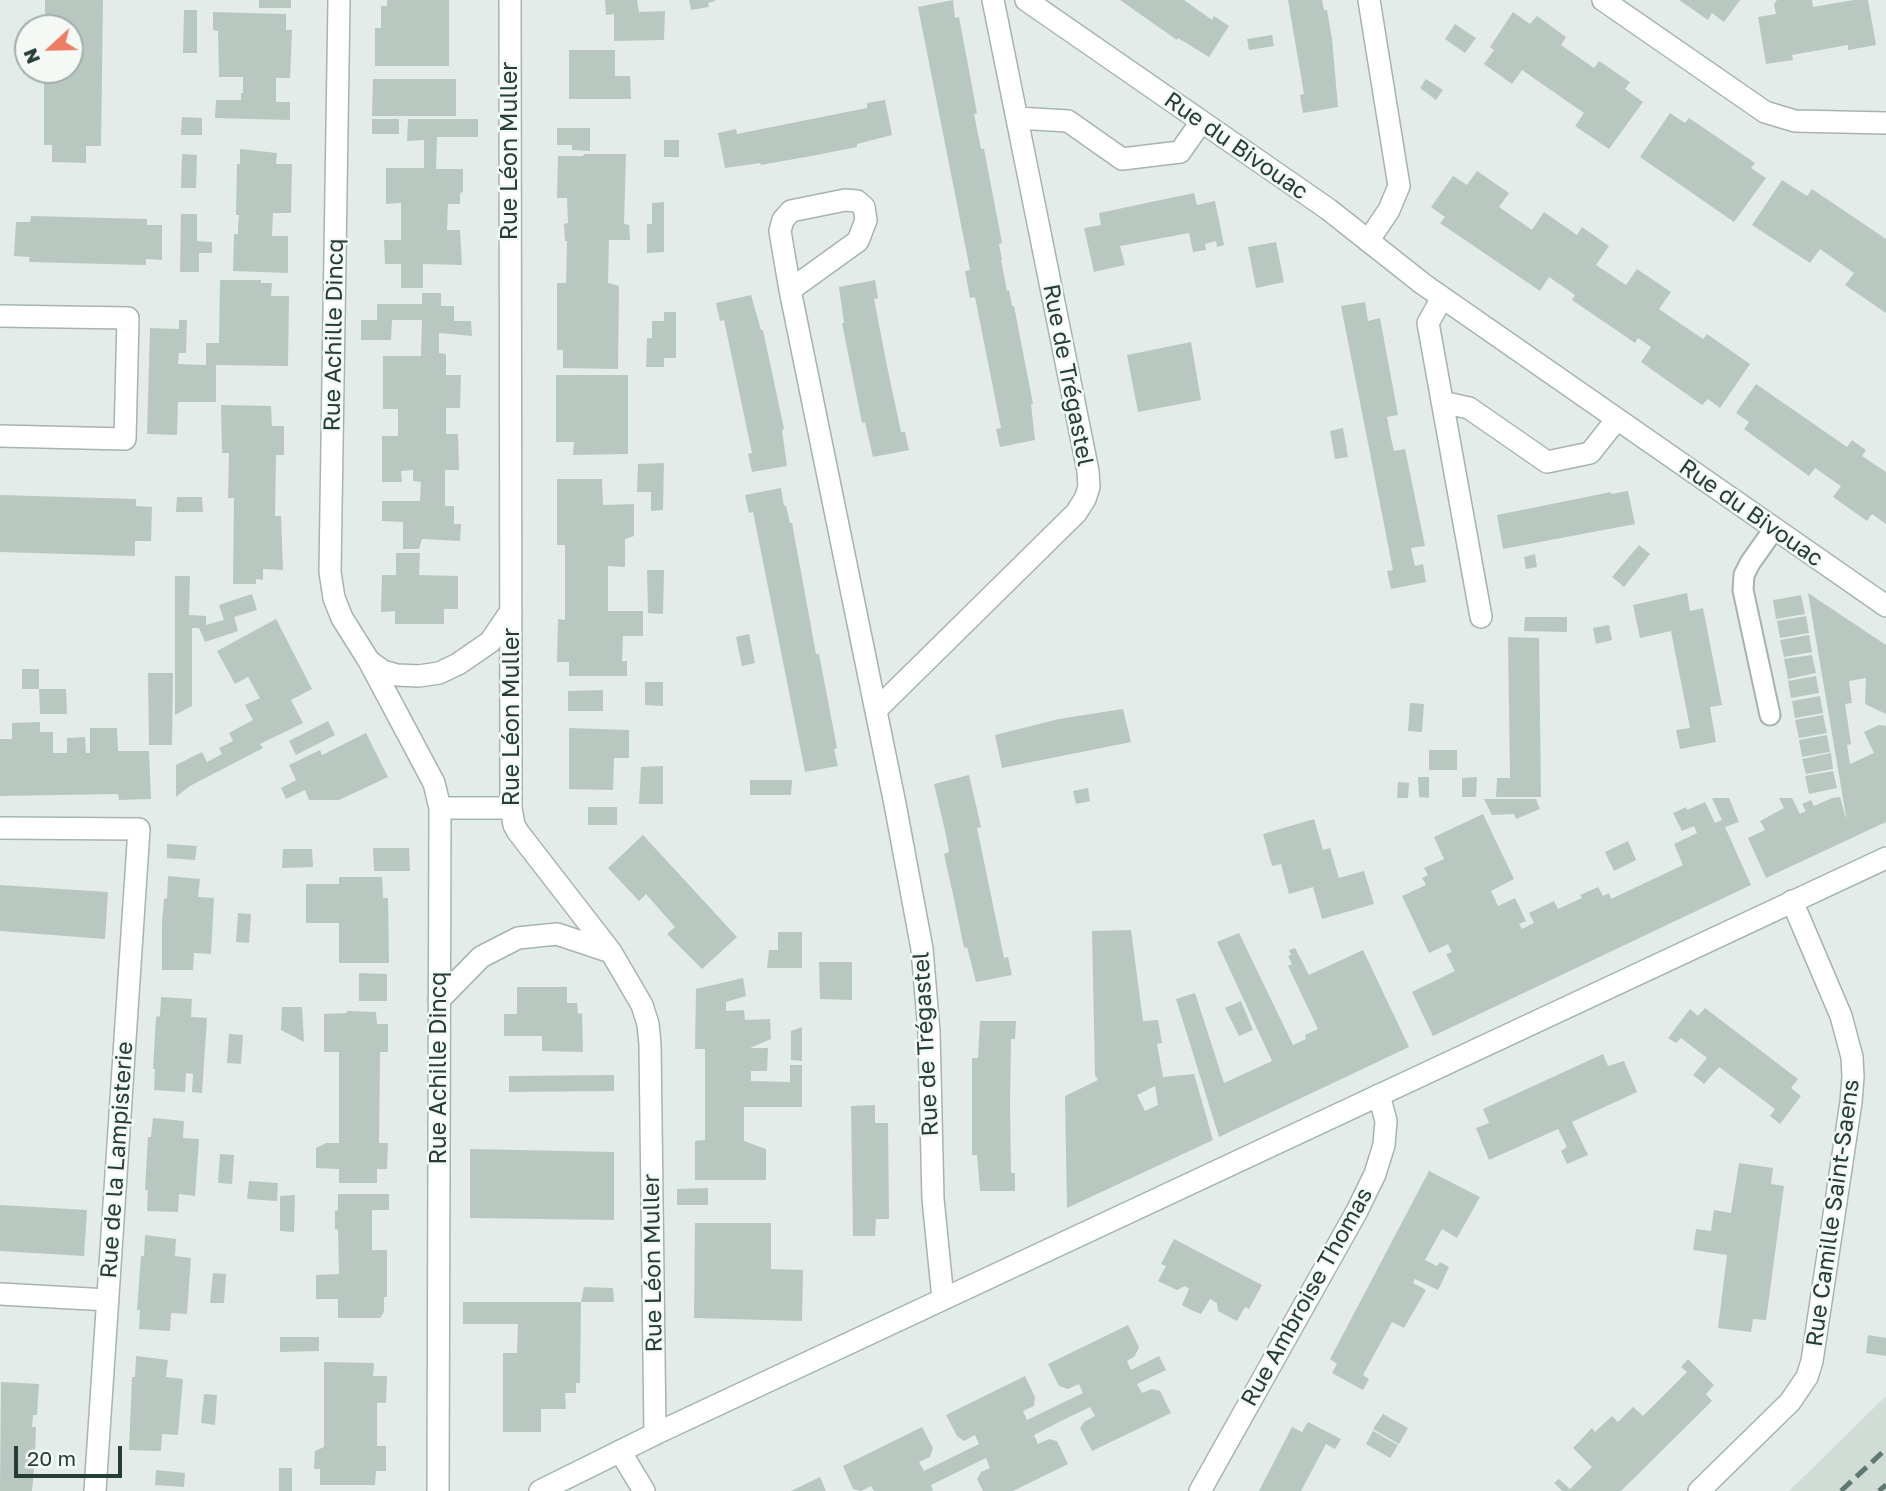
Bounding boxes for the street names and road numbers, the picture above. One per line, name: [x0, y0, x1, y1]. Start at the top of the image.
street label: Rue Léon Muller: [496, 62, 524, 240]
street label: Rue du Bivouac: [1159, 86, 1313, 206]
street label: Rue Achille Dincq: [319, 238, 349, 432]
street label: Rue de Trégastel: [1037, 282, 1099, 468]
street label: Rue du Bivouac: [1674, 453, 1828, 573]
street label: Rue Léon Muller: [498, 628, 526, 806]
street label: Rue de Trégastel: [907, 951, 945, 1137]
street label: Rue Achille Dincq: [425, 972, 453, 1164]
street label: Rue de la Lampisterie: [95, 1040, 139, 1280]
street label: Rue Camille Saint-Saens: [1801, 1078, 1865, 1348]
street label: Rue Léon Muller: [638, 1173, 668, 1353]
street label: Rue Ambroise Thomas: [1235, 1183, 1379, 1411]

